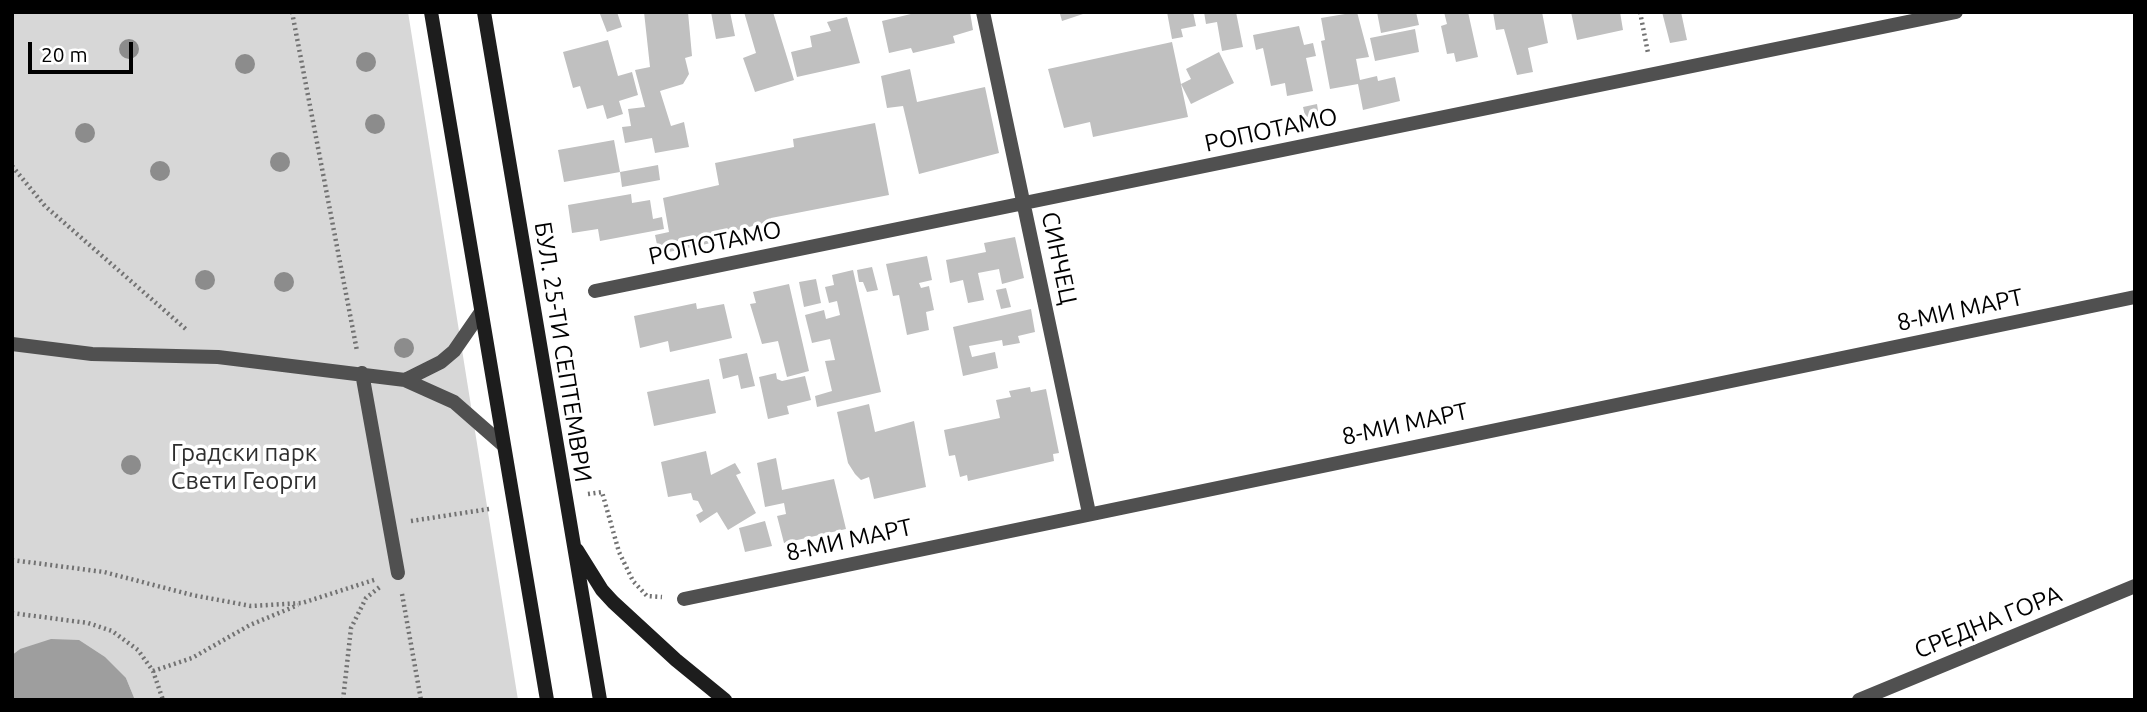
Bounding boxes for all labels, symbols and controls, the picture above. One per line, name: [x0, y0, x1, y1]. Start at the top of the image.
scale bar: [32, 28, 136, 72]
text: 20 m: [41, 42, 88, 66]
street label: РОПОТАМО: [1202, 102, 1340, 158]
street label: СИНЧЕЦ: [1035, 209, 1083, 307]
street label: РОПОТАМО: [646, 215, 784, 271]
street label: БУЛ. 25-ТИ СЕПТЕМВРИ: [528, 220, 598, 484]
street label: 8-МИ МАРТ: [1894, 283, 2026, 337]
street label: 8-МИ МАРТ: [1339, 397, 1471, 451]
park label: Градски парк Свети Георги: [171, 439, 317, 495]
street label: 8-МИ МАРТ: [783, 513, 915, 567]
street label: СРЕДНА ГОРА: [1910, 579, 2066, 665]

